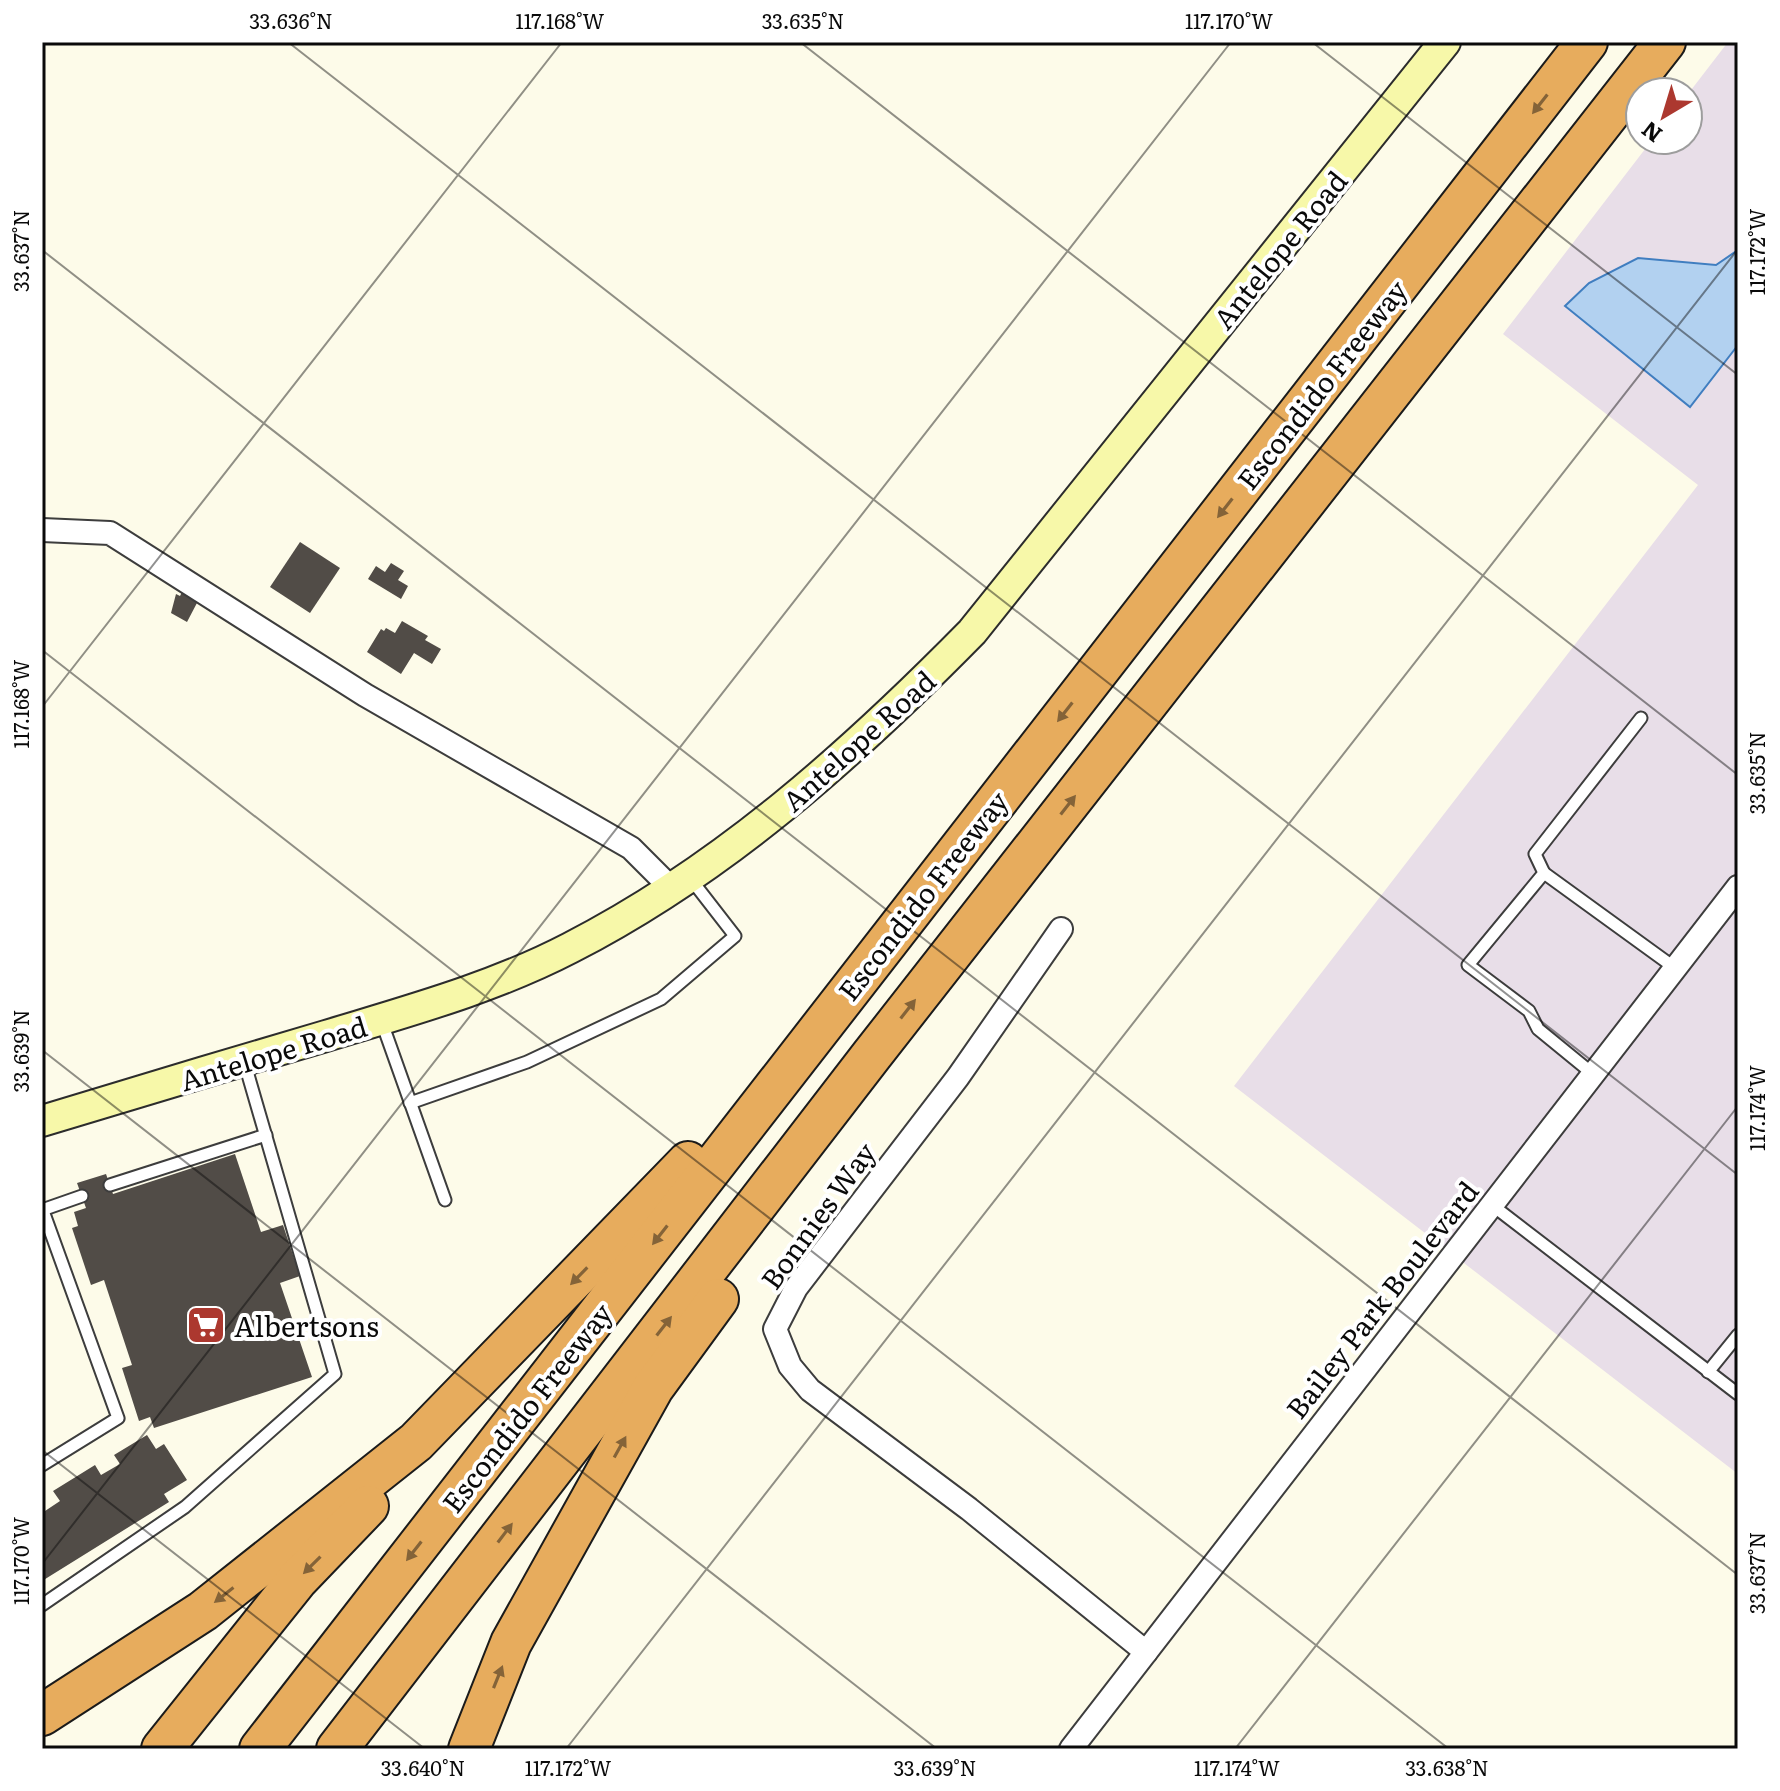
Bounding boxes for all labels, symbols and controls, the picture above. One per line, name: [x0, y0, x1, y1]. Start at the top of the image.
text: 33.636°N: [249, 5, 333, 35]
text: 117.168°W: [516, 5, 605, 35]
text: 33.635°N: [762, 5, 844, 35]
text: 117.170°W: [1185, 5, 1273, 35]
north arrow: [1624, 76, 1704, 156]
one-way arrow: [1532, 94, 1548, 114]
text: N: [1633, 114, 1668, 152]
street label: Antelope Road: [1202, 161, 1356, 337]
text: 117.172°W: [1741, 208, 1771, 295]
text: 33.637°N: [5, 210, 35, 292]
street label: Escondido Freeway: [1226, 270, 1417, 498]
one-way arrow: [1218, 498, 1234, 518]
text: 117.168°W: [5, 659, 35, 748]
street label: Antelope Road: [772, 660, 944, 820]
one-way arrow: [1057, 702, 1074, 722]
text: 33.635°N: [1741, 732, 1771, 814]
street label: Escondido Freeway: [827, 781, 1018, 1009]
one-way arrow: [1059, 795, 1076, 815]
one-way arrow: [899, 999, 915, 1019]
street label: Antelope Road: [174, 1004, 372, 1100]
text: 33.639°N: [5, 1009, 35, 1093]
text: 117.174°W: [1741, 1065, 1771, 1151]
street label: Bonnies Way: [749, 1132, 885, 1297]
street label: Bailey Park Boulevard: [1275, 1171, 1487, 1427]
one-way arrow: [652, 1225, 669, 1245]
one-way arrow: [570, 1266, 589, 1285]
street label: Escondido Freeway: [431, 1293, 622, 1521]
supermarket icon: Albertsons: [185, 1304, 227, 1346]
place label: Albertsons: [234, 1304, 379, 1346]
one-way arrow: [655, 1316, 671, 1336]
one-way arrow: [613, 1436, 627, 1459]
text: 117.170°W: [5, 1517, 35, 1605]
one-way arrow: [497, 1522, 513, 1543]
text: 33.637°N: [1741, 1532, 1771, 1614]
one-way arrow: [407, 1540, 423, 1561]
one-way arrow: [303, 1556, 322, 1574]
one-way arrow: [214, 1586, 234, 1603]
one-way arrow: [492, 1665, 505, 1689]
text: 33.640°N: [381, 1752, 465, 1782]
text: 117.172°W: [525, 1752, 612, 1782]
text: 33.639°N: [893, 1752, 977, 1782]
text: 117.174°W: [1194, 1752, 1280, 1782]
text: 33.638°N: [1405, 1752, 1489, 1782]

